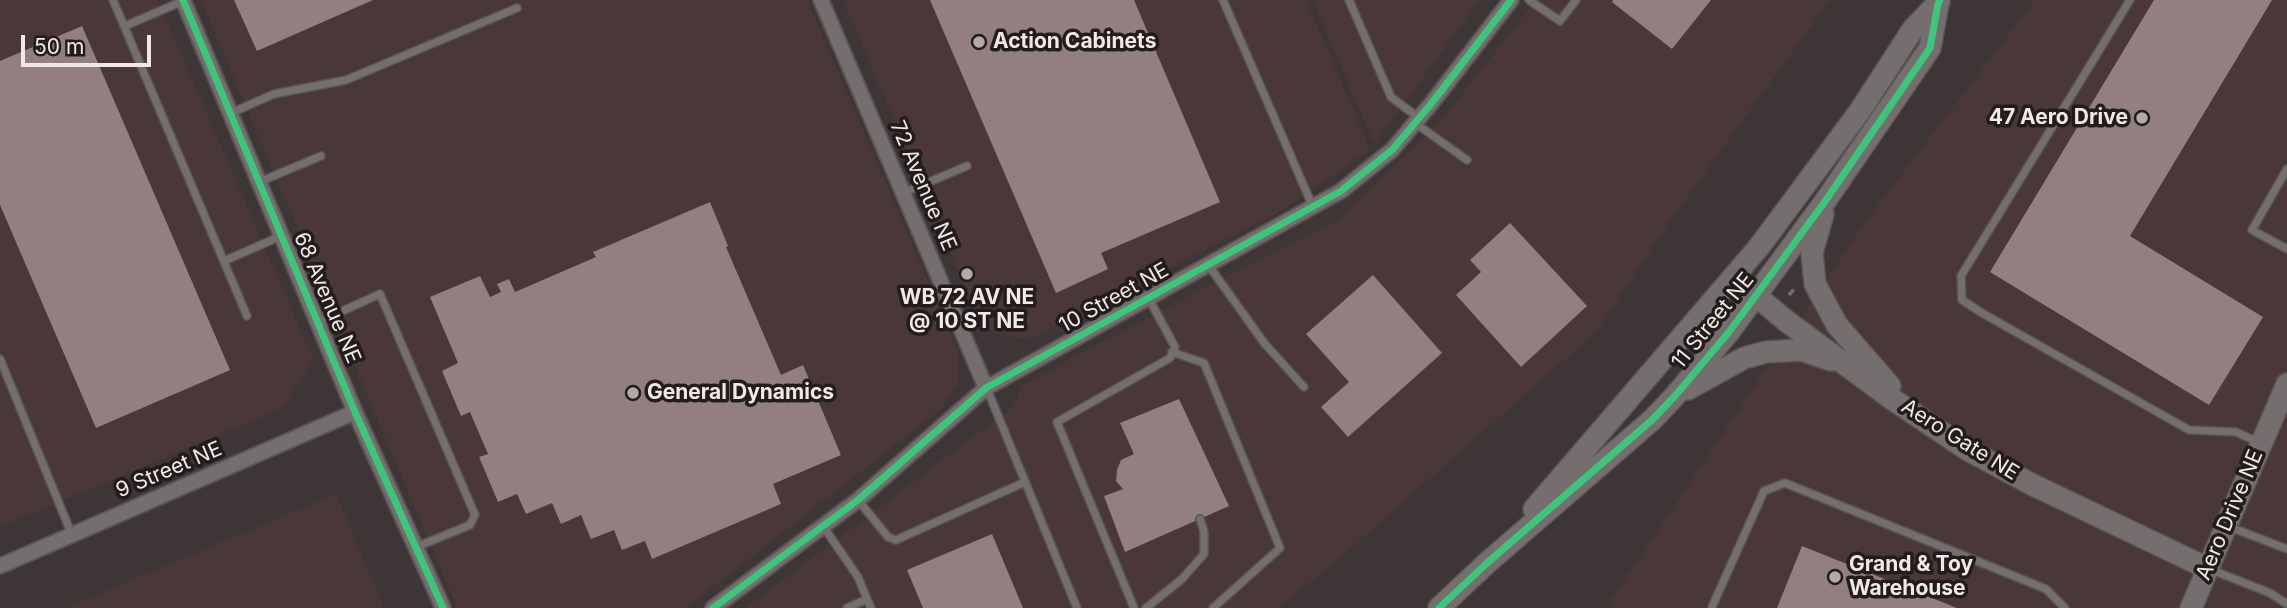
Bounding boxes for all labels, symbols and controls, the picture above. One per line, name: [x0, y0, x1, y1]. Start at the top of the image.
scale bar: [24, 21, 154, 65]
place label: Action Cabinets: [993, 29, 1156, 55]
text: 50 m: [34, 34, 84, 59]
marker: Action Cabinets: [971, 34, 987, 50]
place label: 47 Aero Drive: [1989, 105, 2128, 131]
marker: 47 Aero Drive: [2134, 110, 2150, 126]
street label: 72 Avenue NE: [884, 117, 962, 255]
street label: 68 Avenue NE: [288, 229, 366, 367]
street label: 10 Street NE: [1055, 258, 1173, 338]
marker: WB 72 AV NE @ 10 ST NE: [959, 266, 975, 282]
street label: 11 Street NE: [1667, 268, 1759, 374]
place label: WB 72 AV NE @ 10 ST NE: [900, 285, 1034, 335]
place label: General Dynamics: [647, 380, 834, 406]
marker: General Dynamics: [625, 385, 641, 401]
street label: Aero Gate NE: [1897, 394, 2023, 486]
street label: 9 Street NE: [112, 436, 226, 504]
street label: Aero Drive NE: [2191, 446, 2269, 584]
place label: Grand & Toy Warehouse: [1849, 552, 1973, 602]
marker: Grand & Toy Warehouse: [1827, 569, 1843, 585]

